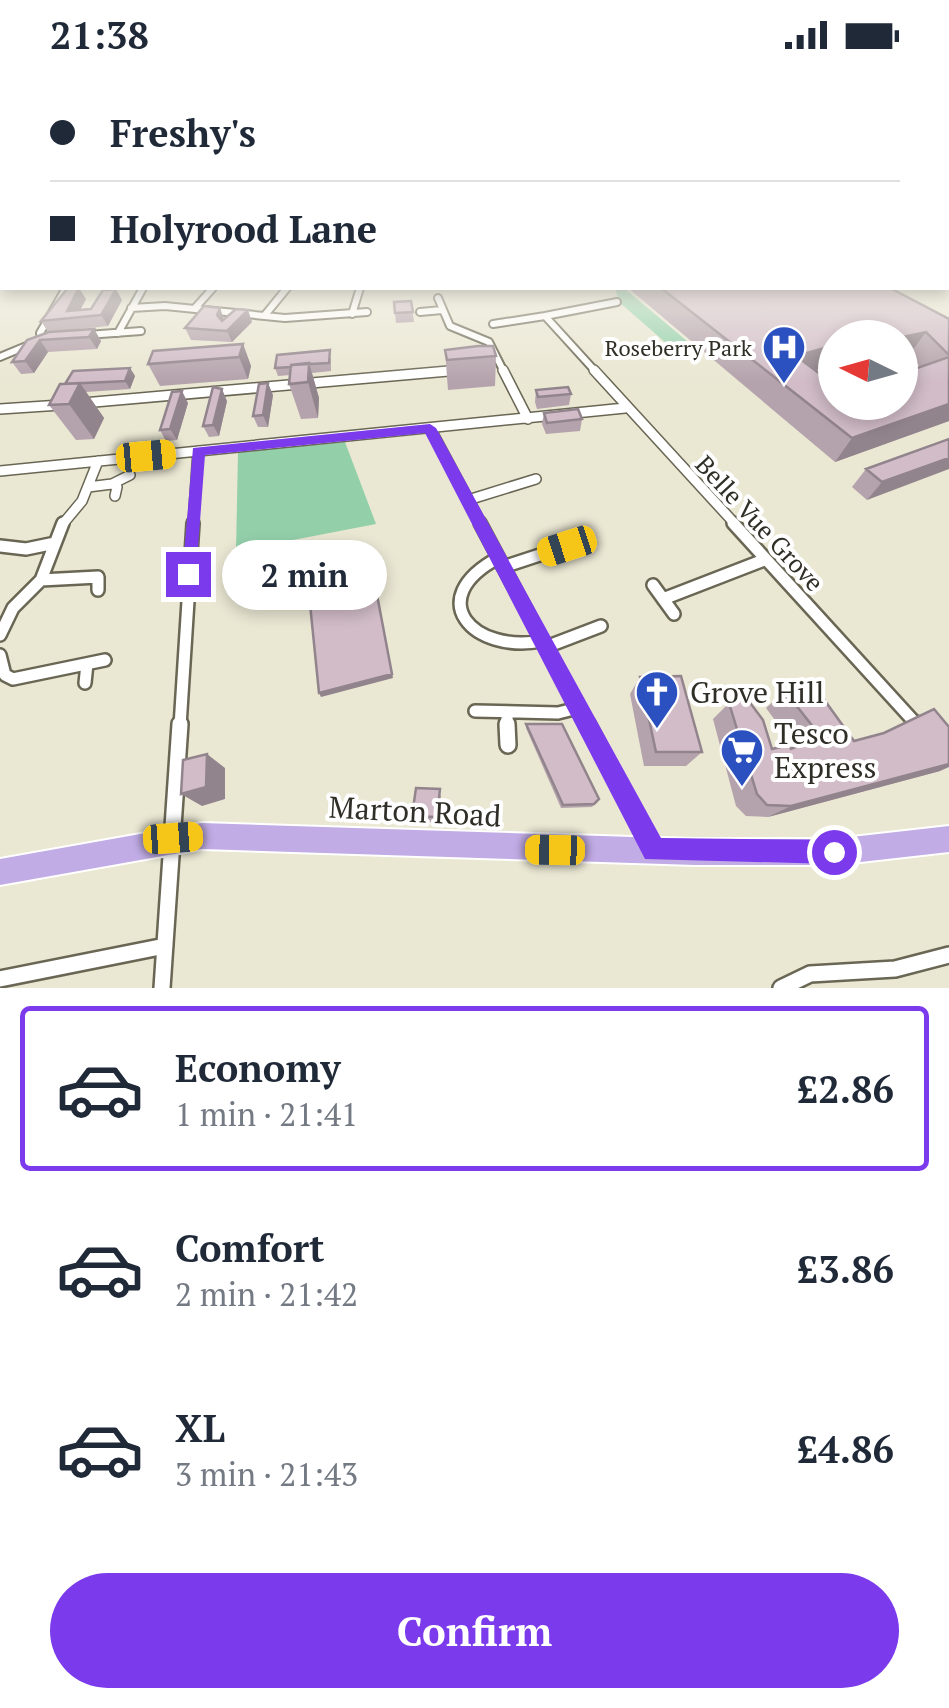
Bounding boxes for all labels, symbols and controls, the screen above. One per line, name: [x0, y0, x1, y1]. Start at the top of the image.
text: 21:38: [50, 10, 149, 60]
text: Freshy's: [110, 108, 256, 158]
text: Holyrood Lane: [110, 204, 377, 254]
north arrow: [818, 320, 918, 420]
map controls: [818, 320, 918, 420]
hospital icon: Roseberry Park: [761, 324, 807, 385]
place label: Roseberry Park: [605, 333, 753, 362]
car: [115, 438, 177, 474]
street label: Belle Vue Grove: [689, 448, 831, 598]
car: [534, 522, 600, 570]
callout: 2 min: [223, 539, 388, 609]
route end: [166, 552, 211, 597]
text: 2 min: [261, 554, 348, 596]
church icon: Grove Hill: [634, 669, 680, 730]
place label: Grove Hill: [690, 672, 824, 712]
place label: Tesco Express: [774, 713, 877, 787]
supermarket icon: Tesco Express: [719, 727, 765, 788]
street label: Marton Road: [328, 787, 502, 835]
car: [142, 821, 204, 855]
route start: [812, 830, 857, 875]
car: [525, 834, 585, 866]
text: Economy: [175, 1043, 341, 1093]
icon: car: [55, 1044, 145, 1134]
text: £2.86: [797, 1064, 894, 1114]
text: 1 min · 21:41: [175, 1093, 358, 1135]
text: Comfort: [175, 1223, 324, 1273]
icon: car: [55, 1224, 145, 1314]
text: £3.86: [797, 1244, 894, 1294]
text: 2 min · 21:42: [175, 1273, 358, 1315]
text: XL: [175, 1403, 225, 1453]
icon: car: [55, 1404, 145, 1494]
text: £4.86: [797, 1424, 894, 1474]
text: 3 min · 21:43: [175, 1453, 358, 1495]
button: Confirm: [50, 1573, 899, 1688]

